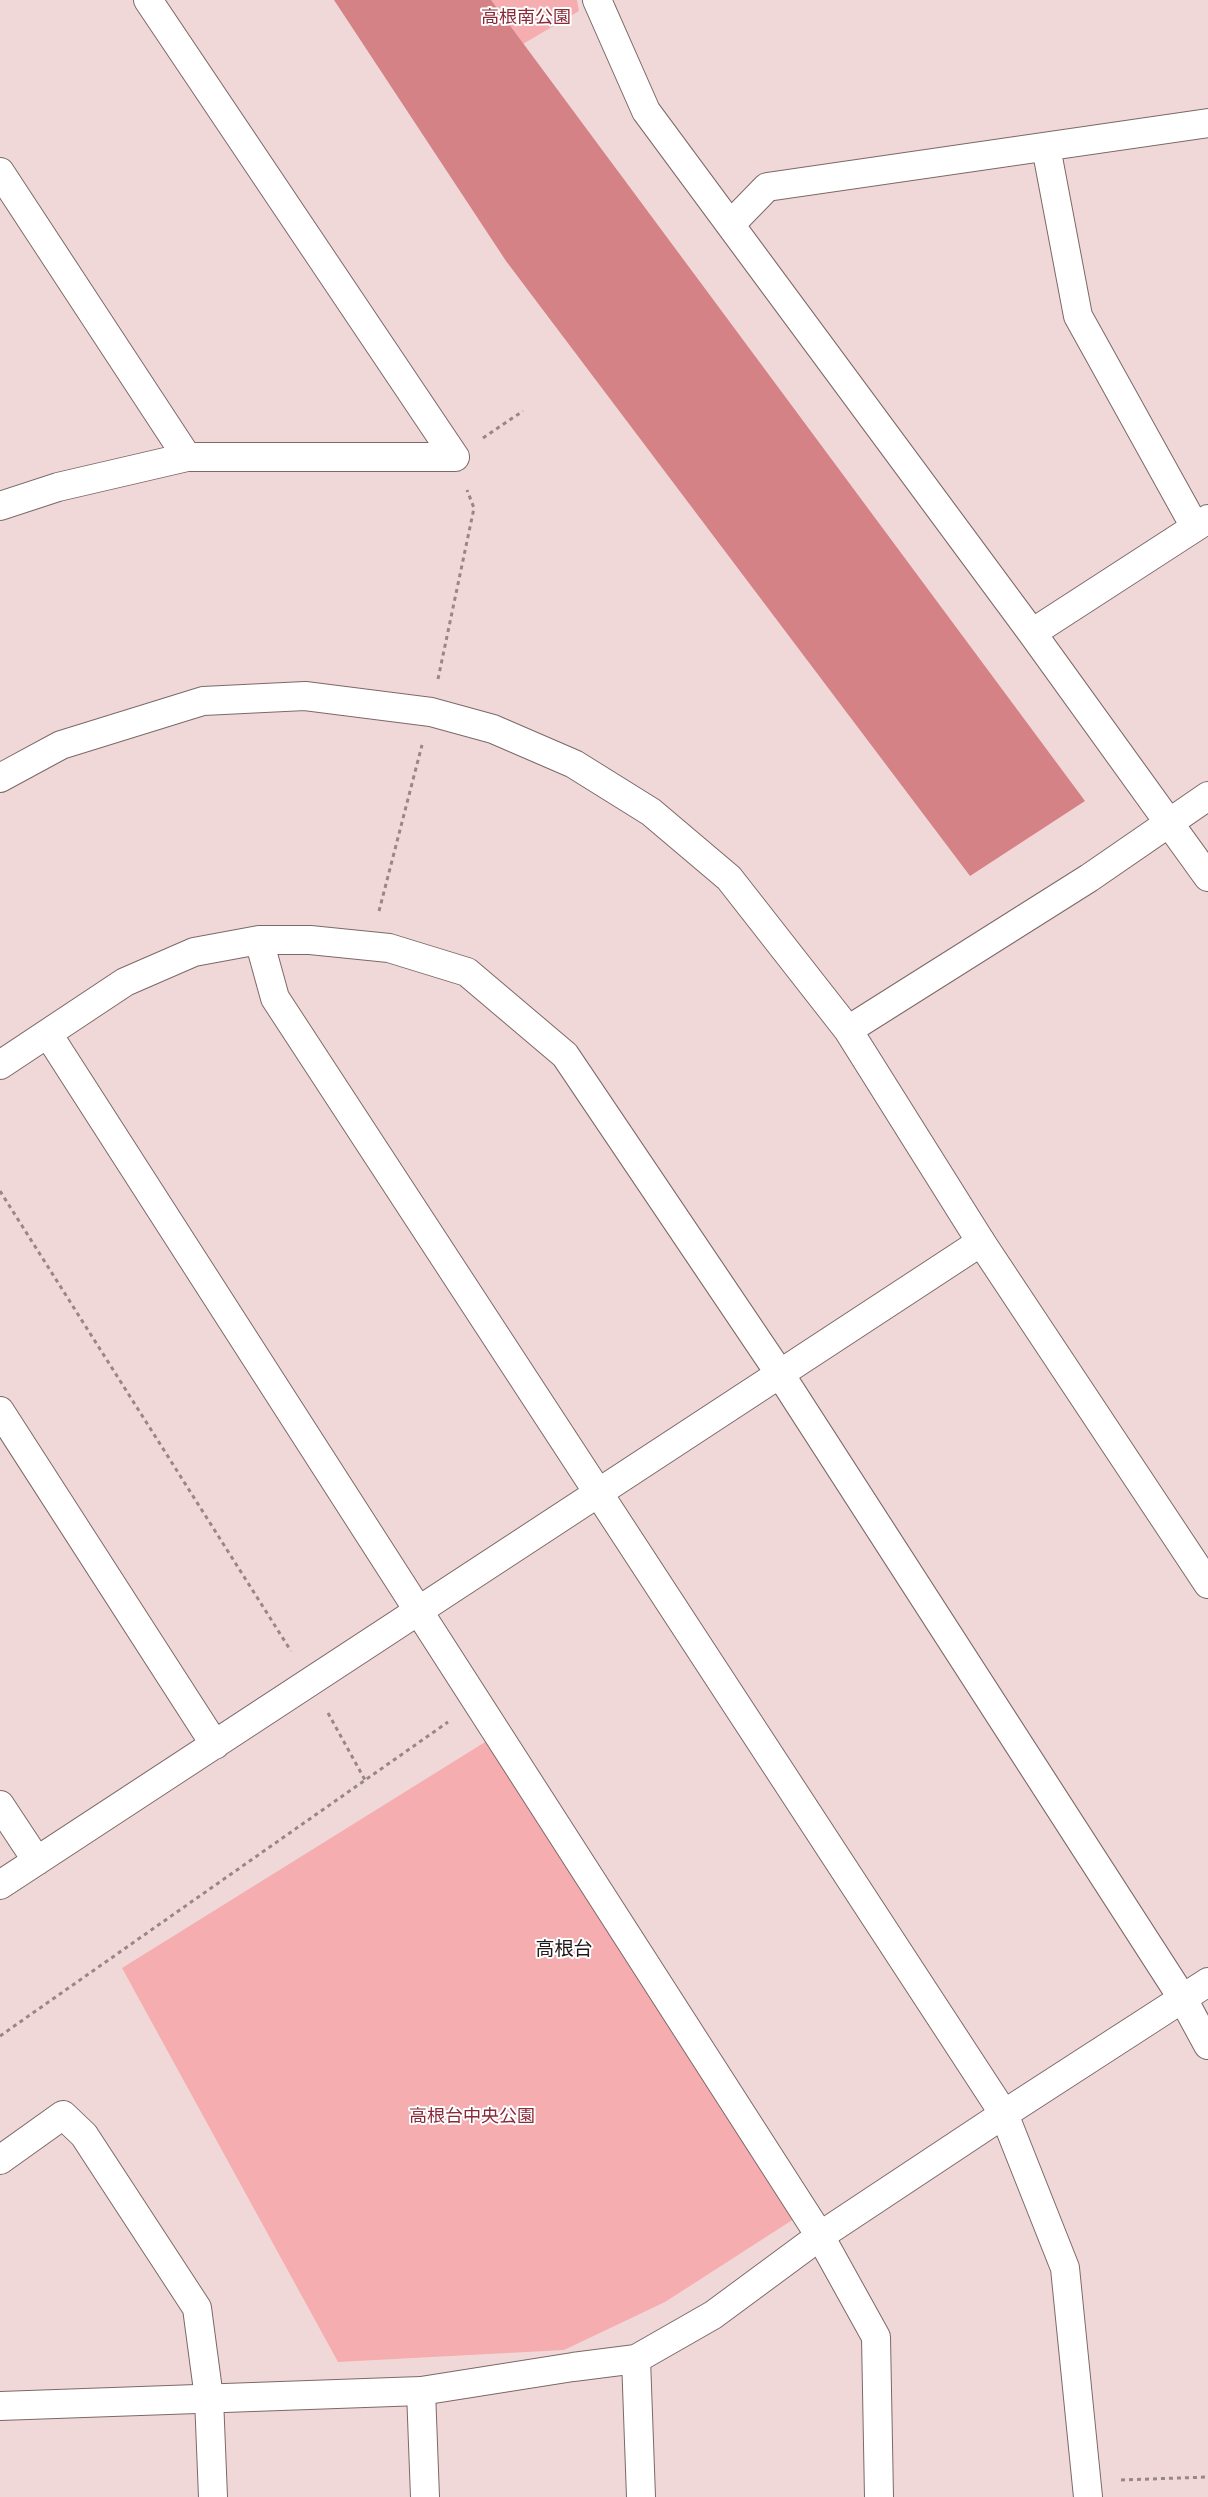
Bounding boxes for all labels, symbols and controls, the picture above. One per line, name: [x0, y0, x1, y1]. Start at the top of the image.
park label: 高根南公園: [481, 7, 571, 29]
district label: 高根台: [536, 1939, 592, 1961]
park label: 高根台中央公園: [409, 2106, 535, 2128]

